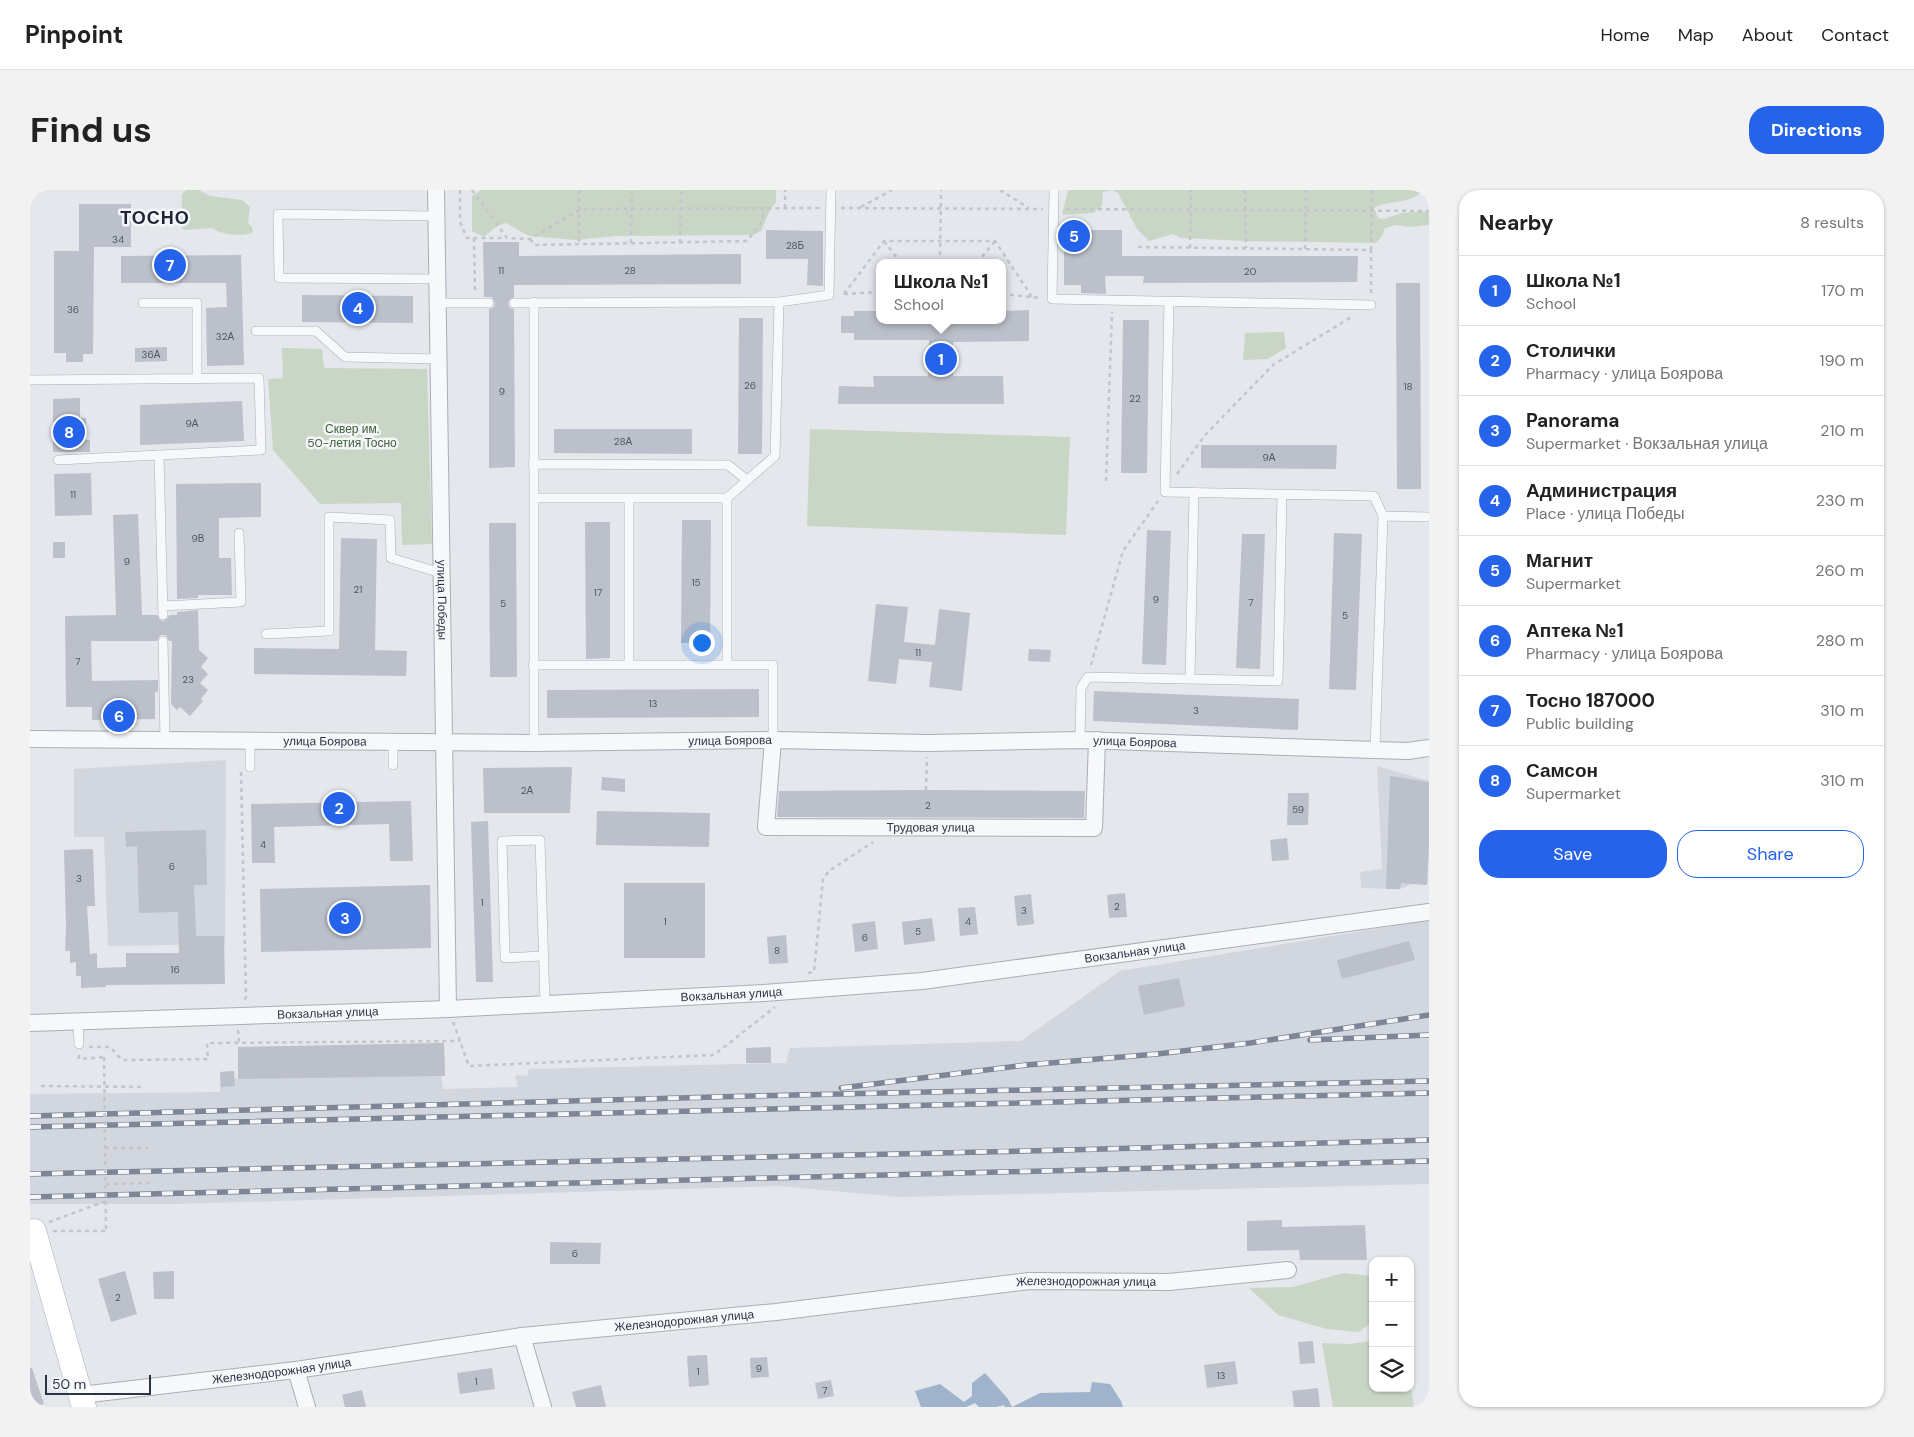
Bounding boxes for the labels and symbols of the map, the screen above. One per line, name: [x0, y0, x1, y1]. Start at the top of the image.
district label: ТОСНО: [120, 206, 190, 230]
pin: 5: [1058, 217, 1090, 255]
house number: 34: [112, 233, 124, 246]
house number: 28Б: [786, 239, 805, 252]
pin: 7: [154, 246, 186, 284]
house number: 11: [498, 264, 504, 277]
house number: 28: [624, 264, 636, 277]
house number: 20: [1244, 265, 1256, 278]
pin: 4: [342, 289, 374, 327]
house number: 36: [67, 303, 79, 316]
house number: 32А: [216, 330, 234, 343]
pin: 1: [925, 340, 957, 378]
house number: 36А: [142, 348, 161, 361]
house number: 26: [744, 379, 756, 392]
house number: 18: [1403, 380, 1413, 393]
house number: 9: [499, 385, 505, 398]
house number: 22: [1129, 392, 1141, 405]
pin: 8: [53, 413, 85, 451]
house number: 9А: [186, 417, 199, 430]
park label: Сквер им. 50-летия Тосно: [307, 421, 397, 451]
house number: 28А: [614, 435, 632, 448]
house number: 9А: [1263, 451, 1276, 464]
house number: 11: [70, 488, 76, 501]
house number: 9В: [192, 532, 205, 545]
house number: 9: [124, 555, 130, 568]
street label: улица Победы: [433, 560, 451, 640]
house number: 15: [691, 576, 701, 589]
house number: 21: [354, 583, 362, 596]
house number: 17: [594, 586, 602, 599]
house number: 9: [1153, 593, 1159, 606]
house number: 7: [1248, 596, 1254, 609]
house number: 5: [500, 597, 506, 610]
house number: 5: [1342, 609, 1348, 622]
your location: [689, 630, 715, 656]
house number: 11: [915, 646, 921, 659]
house number: 7: [75, 655, 81, 668]
house number: 23: [182, 673, 194, 686]
pin: 6: [103, 697, 135, 735]
house number: 13: [648, 697, 658, 710]
house number: 3: [1193, 704, 1199, 717]
street label: улица Боярова: [688, 732, 772, 749]
street label: улица Боярова: [1093, 732, 1177, 751]
street label: улица Боярова: [283, 733, 367, 750]
house number: 2А: [521, 784, 534, 797]
pin: 2: [323, 789, 355, 827]
house number: 2: [925, 799, 931, 812]
house number: 59: [1292, 803, 1304, 816]
street label: Трудовая улица: [887, 819, 975, 836]
house number: 4: [260, 838, 266, 851]
house number: 6: [169, 860, 175, 873]
house number: 3: [76, 872, 82, 885]
house number: 1: [480, 896, 484, 909]
pin: 3: [329, 899, 361, 937]
house number: 2: [1114, 900, 1120, 913]
house number: 3: [1021, 904, 1027, 917]
house number: 1: [663, 915, 667, 928]
house number: 4: [965, 915, 971, 928]
house number: 5: [915, 925, 921, 938]
house number: 6: [862, 931, 868, 944]
street label: Вокзальная улица: [1084, 937, 1187, 967]
house number: 8: [774, 944, 780, 957]
house number: 16: [170, 963, 180, 976]
street label: Вокзальная улица: [680, 984, 783, 1005]
street label: Вокзальная улица: [277, 1003, 379, 1023]
house number: 6: [572, 1247, 578, 1260]
street label: Железнодорожная улица: [1015, 1273, 1156, 1291]
house number: 2: [115, 1291, 121, 1304]
street label: Железнодорожная улица: [614, 1306, 755, 1335]
street label: Железнодорожная улица: [211, 1354, 353, 1388]
house number: 9: [756, 1362, 762, 1375]
house number: 1: [696, 1365, 700, 1378]
house number: 13: [1216, 1369, 1226, 1382]
scale bar: [45, 1372, 151, 1395]
house number: 1: [474, 1375, 478, 1388]
house number: 7: [822, 1384, 828, 1397]

